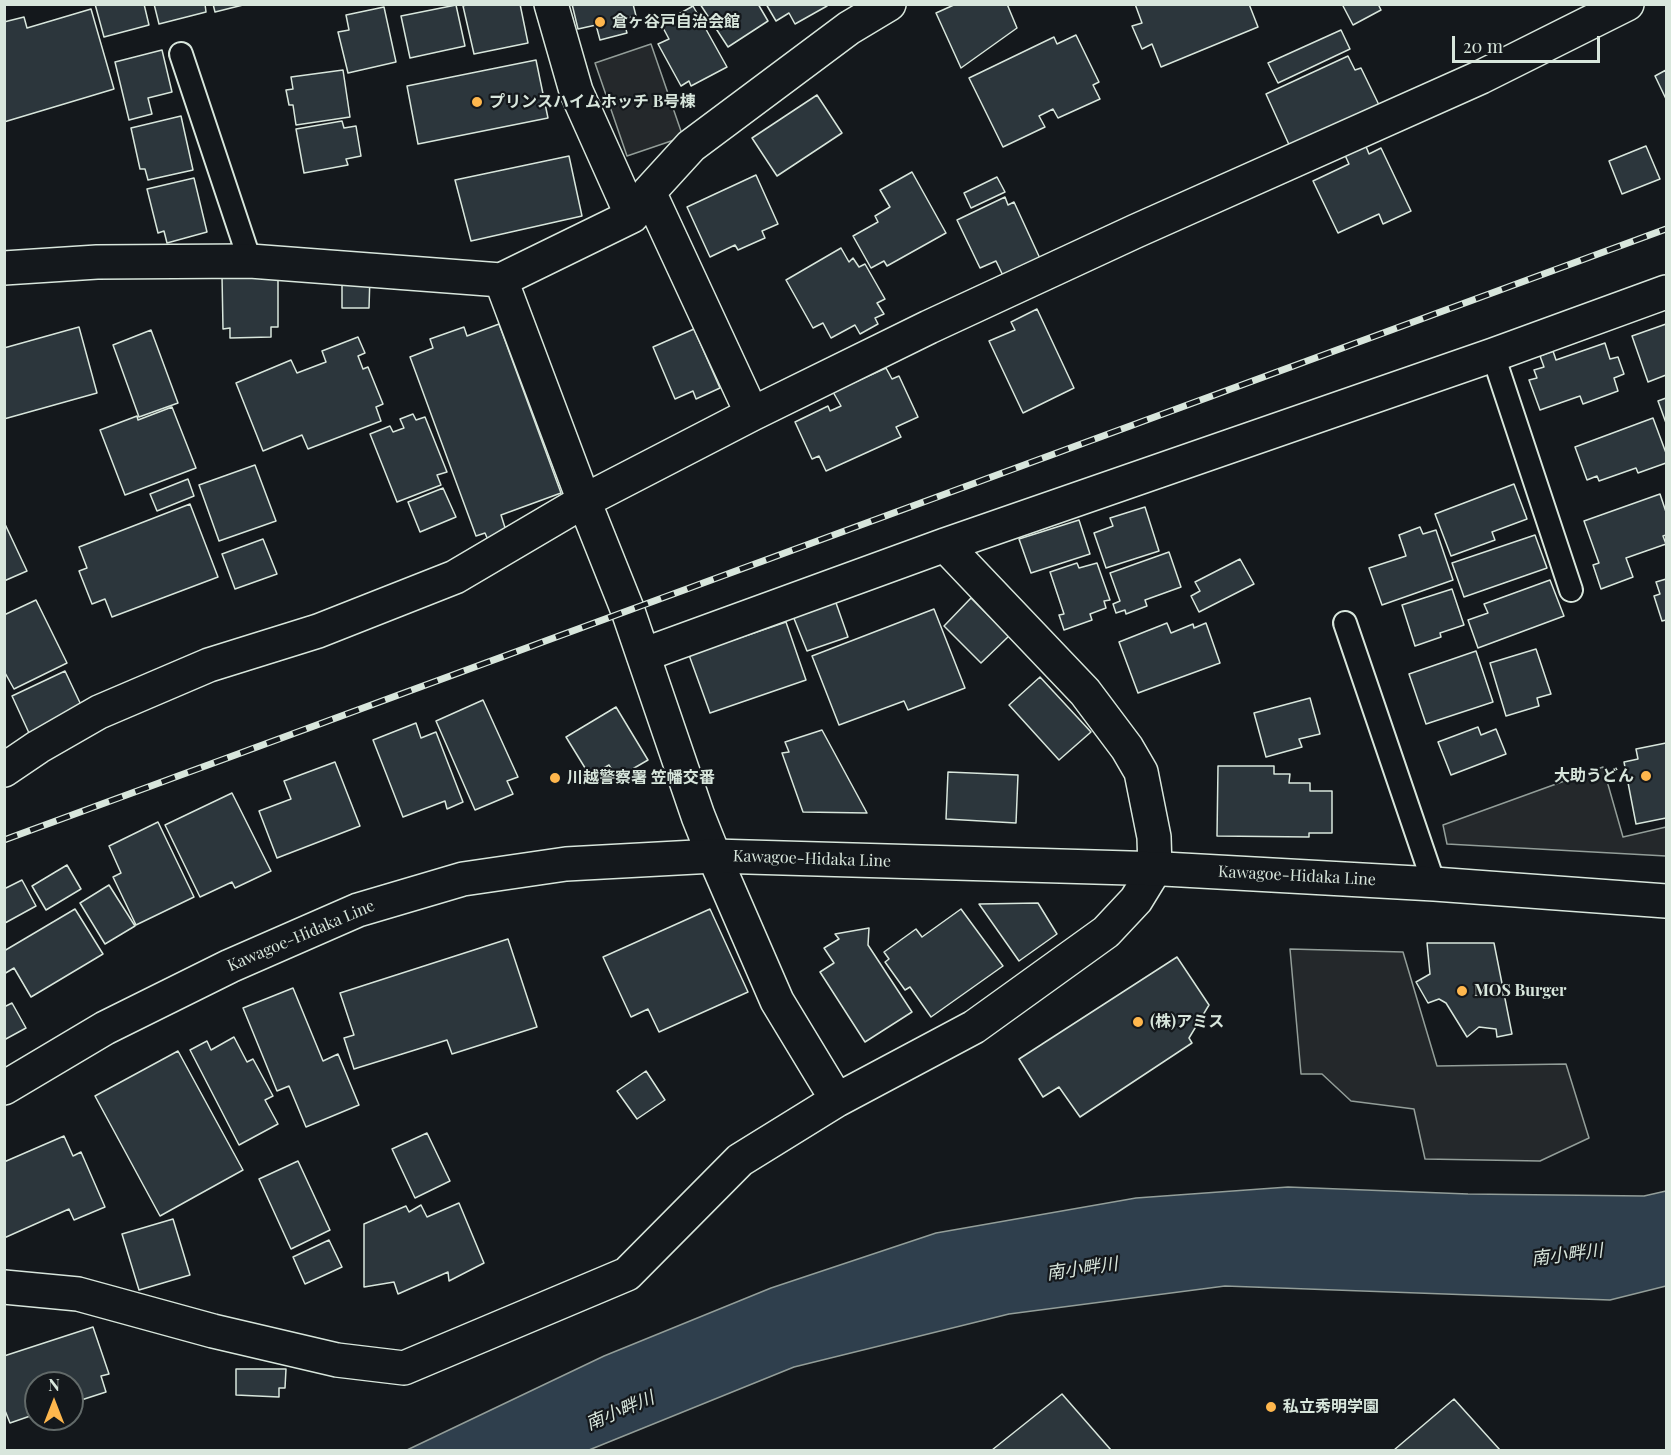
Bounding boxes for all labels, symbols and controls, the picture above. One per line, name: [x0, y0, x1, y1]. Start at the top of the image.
place label: 倉ヶ谷戸自治会館: [612, 12, 740, 32]
marker: 倉ヶ谷戸自治会館: [593, 15, 607, 29]
scale bar: [1455, 24, 1604, 62]
text: 20 m: [1463, 34, 1503, 58]
place label: プリンスハイムホッチ B号棟: [489, 92, 695, 112]
marker: プリンスハイムホッチ B号棟: [470, 95, 484, 109]
place label: 大助うどん: [1554, 766, 1634, 786]
place label: 川越警察署 笠幡交番: [567, 768, 715, 788]
marker: 大助うどん: [1639, 769, 1653, 783]
marker: 川越警察署 笠幡交番: [548, 771, 562, 785]
street label: Kawagoe-Hidaka Line: [733, 847, 891, 871]
street label: Kawagoe-Hidaka Line: [1218, 862, 1376, 890]
street label: Kawagoe-Hidaka Line: [224, 896, 378, 976]
place label: MOS Burger: [1474, 981, 1566, 1001]
marker: MOS Burger: [1455, 984, 1469, 998]
place label: (株)アミス: [1150, 1012, 1224, 1032]
marker: (株)アミス: [1131, 1015, 1145, 1029]
water label: 南小畔川: [1530, 1240, 1604, 1270]
water label: 南小畔川: [1045, 1253, 1119, 1285]
north arrow: [24, 1371, 84, 1431]
text: N: [48, 1374, 60, 1395]
water label: 南小畔川: [583, 1387, 657, 1435]
place label: 私立秀明学園: [1283, 1397, 1379, 1417]
marker: 私立秀明学園: [1264, 1400, 1278, 1414]

